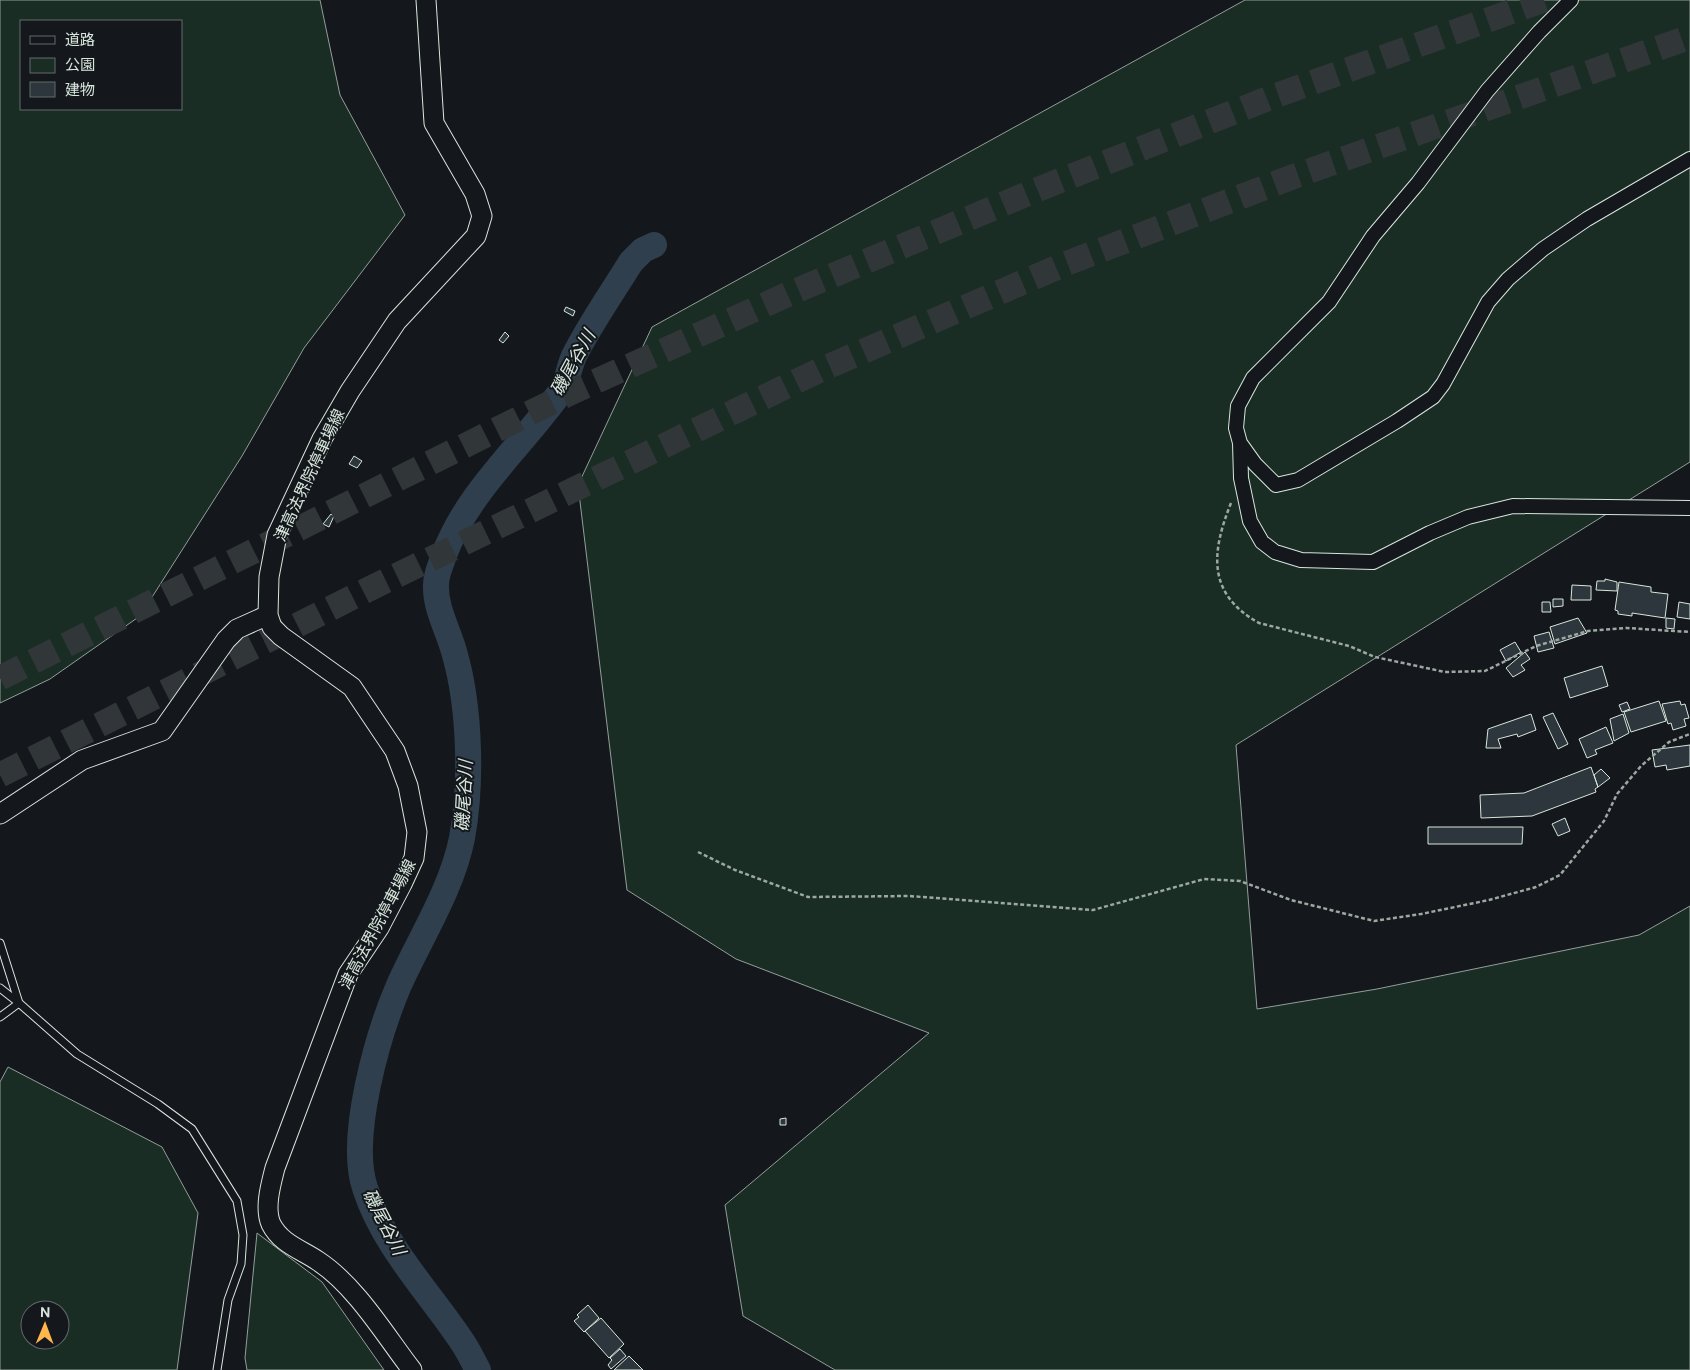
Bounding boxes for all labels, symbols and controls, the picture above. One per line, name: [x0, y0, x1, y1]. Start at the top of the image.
legend: [20, 20, 182, 110]
text: 道路: [65, 30, 95, 50]
text: 公園: [65, 55, 95, 75]
text: 建物: [65, 80, 95, 100]
water label: 磯尾谷川: [545, 324, 602, 400]
street label: 津高法界院停車場線: [270, 406, 349, 545]
water label: 磯尾谷川: [450, 757, 478, 833]
street label: 津高法界院停車場線: [334, 856, 421, 993]
water label: 磯尾谷川: [357, 1184, 412, 1261]
north arrow: [20, 1300, 70, 1350]
text: N: [40, 1303, 50, 1321]

